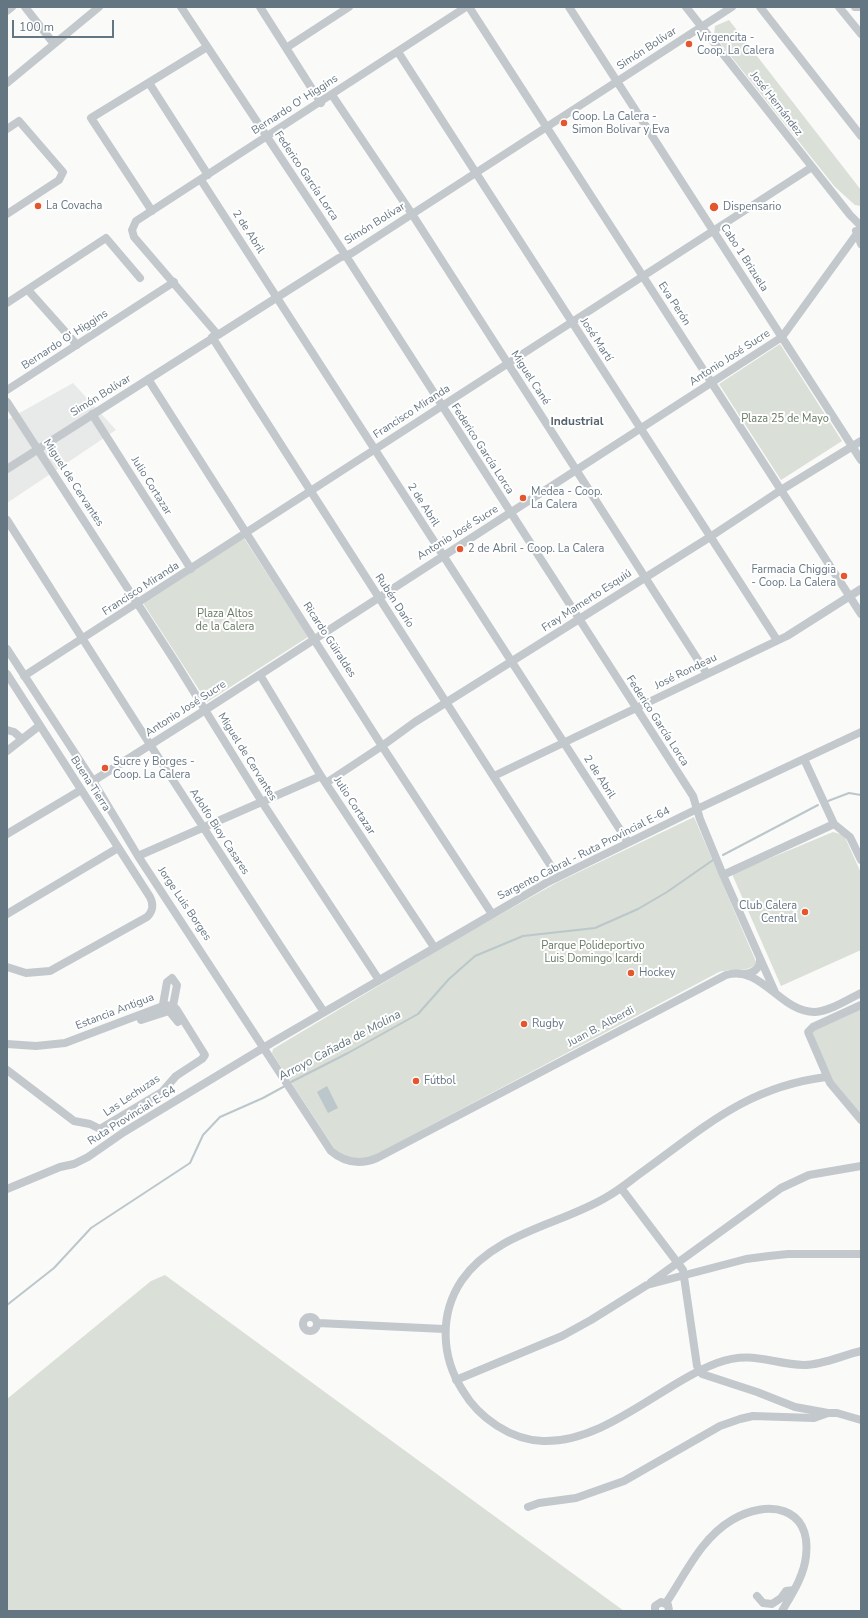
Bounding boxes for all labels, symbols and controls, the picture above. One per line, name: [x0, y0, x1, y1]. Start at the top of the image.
scale bar: [14, 12, 116, 38]
text: 100 m: [19, 19, 54, 35]
street label: Simón Bolívar: [615, 25, 679, 73]
place label: Virgencita - Coop. La Calera: [697, 31, 774, 57]
marker: Virgencita - Coop. La Calera: [684, 39, 694, 49]
street label: José Hernández: [747, 69, 805, 139]
street label: Bernardo O' Higgins: [249, 72, 341, 138]
place label: Coop. La Calera - Simon Bolivar y Eva: [572, 110, 670, 136]
marker: Coop. La Calera - Simon Bolivar y Eva: [559, 118, 569, 128]
street label: Federico García Lorca: [271, 129, 341, 223]
place label: La Covacha: [46, 199, 102, 213]
street label: Simón Bolívar: [342, 200, 408, 248]
place label: Dispensario: [723, 200, 781, 214]
marker: La Covacha: [33, 201, 43, 211]
marker: Dispensario: [708, 201, 720, 213]
street label: 2 de Abril: [229, 208, 267, 256]
street label: Cabo 1 Brizuela: [717, 222, 771, 294]
street label: Eva Perón: [655, 280, 693, 328]
street label: Bernardo O' Higgins: [19, 307, 111, 373]
street label: José Martí: [577, 316, 615, 364]
street label: Antonio José Sucre: [687, 327, 773, 389]
street label: Miguel Cané: [508, 349, 552, 407]
street label: Simón Bolívar: [68, 372, 134, 420]
street label: Francisco Miranda: [371, 382, 453, 442]
street label: Federico García Lorca: [448, 401, 516, 497]
park label: Plaza 25 de Mayo: [741, 412, 829, 426]
district label: Industrial: [550, 415, 604, 429]
street label: Miguel de Cervantes: [40, 437, 106, 529]
street label: Julio Cortazar: [128, 454, 174, 518]
street label: 2 de Abril: [404, 481, 442, 529]
place label: Medea - Coop. La Calera: [531, 485, 603, 511]
marker: Medea - Coop. La Calera: [518, 493, 528, 503]
street label: Antonio José Sucre: [415, 503, 501, 563]
place label: 2 de Abril - Coop. La Calera: [468, 542, 604, 556]
marker: 2 de Abril - Coop. La Calera: [455, 544, 465, 554]
street label: Francisco Miranda: [100, 559, 182, 619]
place label: Farmacia Chiggia - Coop. La Calera: [751, 563, 836, 589]
street label: Fray Mamerto Esquiú: [540, 567, 634, 635]
marker: Farmacia Chiggia - Coop. La Calera: [839, 571, 849, 581]
street label: Rubén Darío: [372, 572, 416, 630]
street label: Ricardo Güiraldes: [300, 600, 358, 680]
park label: Plaza Altos de la Calera: [196, 607, 254, 633]
street label: José Rondeau: [653, 651, 719, 693]
street label: Federico García Lorca: [623, 673, 691, 769]
street label: Antonio José Sucre: [143, 678, 229, 740]
street label: Miguel de Cervantes: [215, 711, 279, 803]
street label: 2 de Abril: [580, 753, 618, 801]
street label: Buena Tierra: [67, 754, 113, 814]
place label: Sucre y Borges - Coop. La Calera: [113, 755, 195, 781]
marker: Sucre y Borges - Coop. La Calera: [100, 763, 110, 773]
street label: Julio Cortazar: [330, 775, 378, 837]
street label: Adolfo Bioy Casares: [186, 787, 252, 877]
street label: Sargento Cabral - Ruta Provincial E-64: [496, 805, 672, 903]
street label: Jorge Luis Borges: [154, 865, 214, 943]
place label: Club Calera Central: [739, 899, 797, 925]
marker: Club Calera Central: [800, 907, 810, 917]
park label: Parque Polideportivo Luis Domingo Icardi: [541, 939, 645, 965]
place label: Hockey: [639, 966, 675, 980]
marker: Hockey: [626, 968, 636, 978]
street label: Estancia Antigua: [74, 991, 156, 1033]
street label: Juan B. Alberdi: [565, 1004, 637, 1050]
water label: Arroyo Cañada de Molina: [276, 1008, 404, 1084]
place label: Rugby: [532, 1017, 564, 1031]
marker: Rugby: [519, 1019, 529, 1029]
street label: Las Lechuzas: [101, 1072, 163, 1120]
place label: Fútbol: [424, 1074, 456, 1088]
marker: Fútbol: [411, 1076, 421, 1086]
street label: Ruta Provincial E-64: [86, 1084, 178, 1148]

